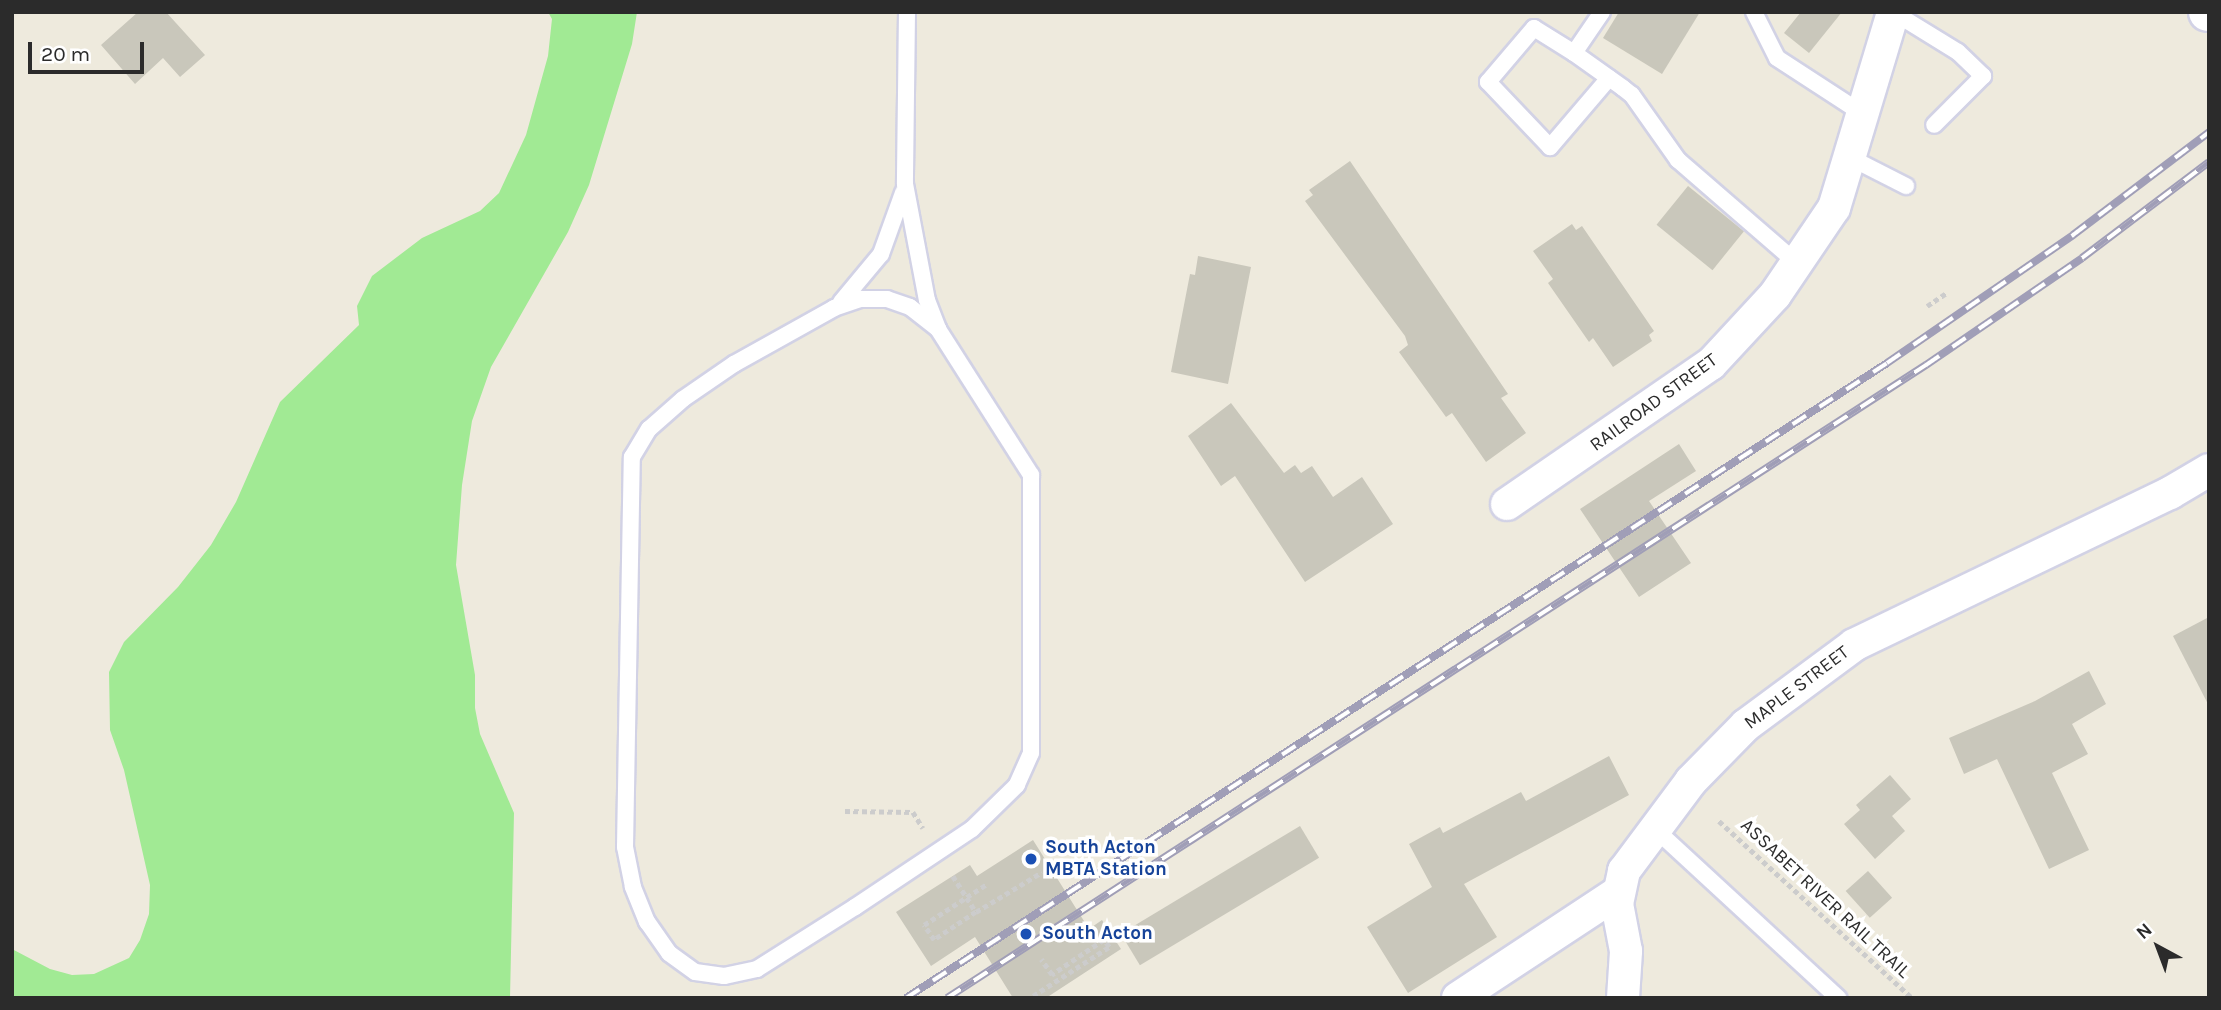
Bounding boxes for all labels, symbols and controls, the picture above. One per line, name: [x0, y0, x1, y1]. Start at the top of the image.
scale bar: [32, 28, 147, 72]
text: 20 m: [41, 42, 90, 66]
street label: RAILROAD STREET: [1586, 349, 1722, 457]
street label: MAPLE STREET: [1740, 641, 1854, 735]
street label: ASSABET RIVER RAIL TRAIL: [1736, 815, 1914, 983]
place label: South Acton MBTA Station: [1045, 837, 1167, 881]
marker: South Acton MBTA Station: [1023, 851, 1039, 867]
north arrow: [2123, 912, 2193, 982]
text: N: [2132, 918, 2157, 944]
place label: South Acton: [1042, 923, 1153, 945]
marker: South Acton: [1016, 924, 1036, 944]

